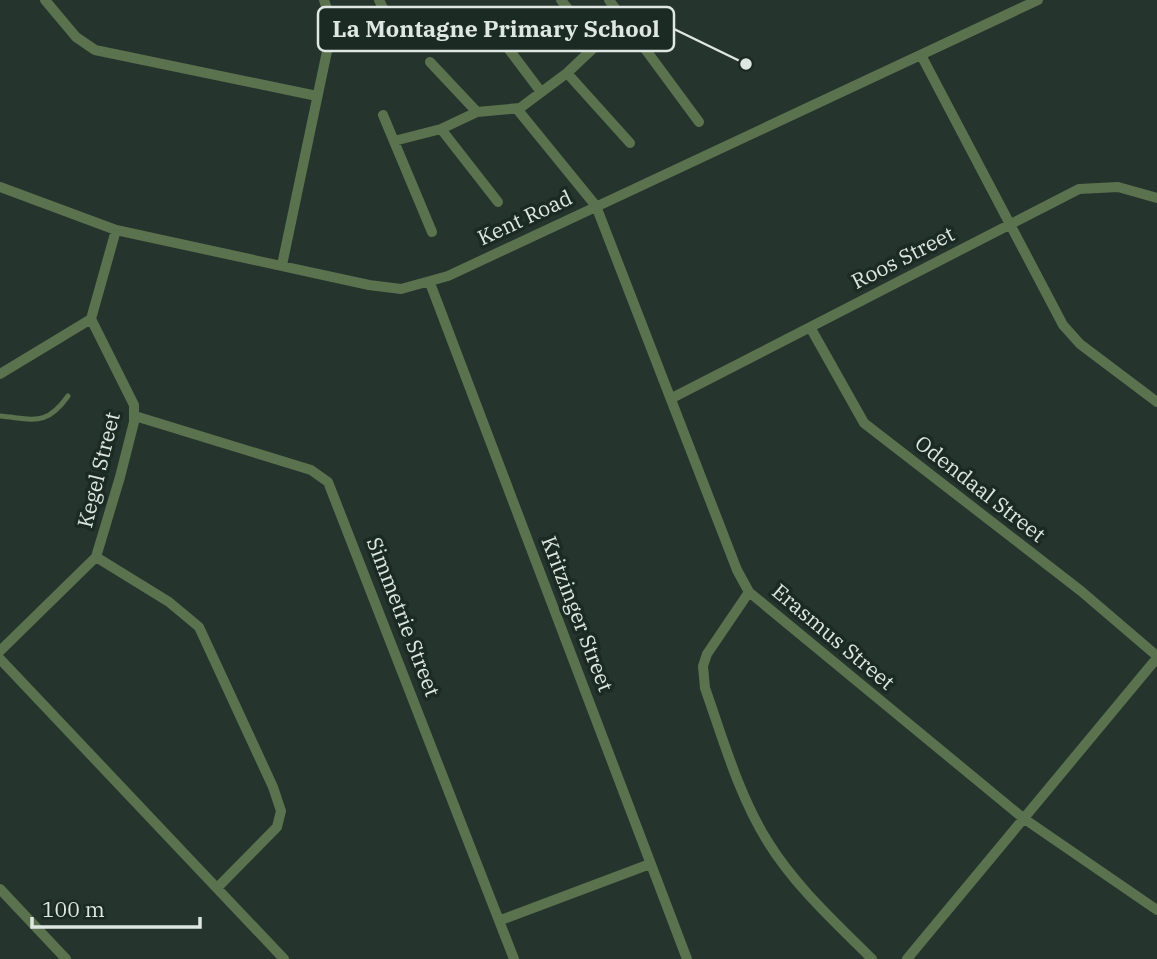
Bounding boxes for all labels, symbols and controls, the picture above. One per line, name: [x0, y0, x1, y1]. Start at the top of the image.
callout: La Montagne Primary School: [318, 7, 674, 51]
text: La Montagne Primary School: [332, 13, 660, 43]
street label: Kent Road: [473, 183, 577, 251]
street label: Roos Street: [846, 219, 959, 295]
street label: Kegel Street: [70, 409, 126, 531]
street label: Odendaal Street: [910, 428, 1052, 548]
street label: Kritzinger Street: [535, 532, 620, 695]
street label: Simmetrie Street: [361, 533, 447, 700]
street label: Erasmus Street: [767, 577, 901, 696]
scale bar: [32, 886, 200, 930]
text: 100 m: [42, 895, 105, 923]

